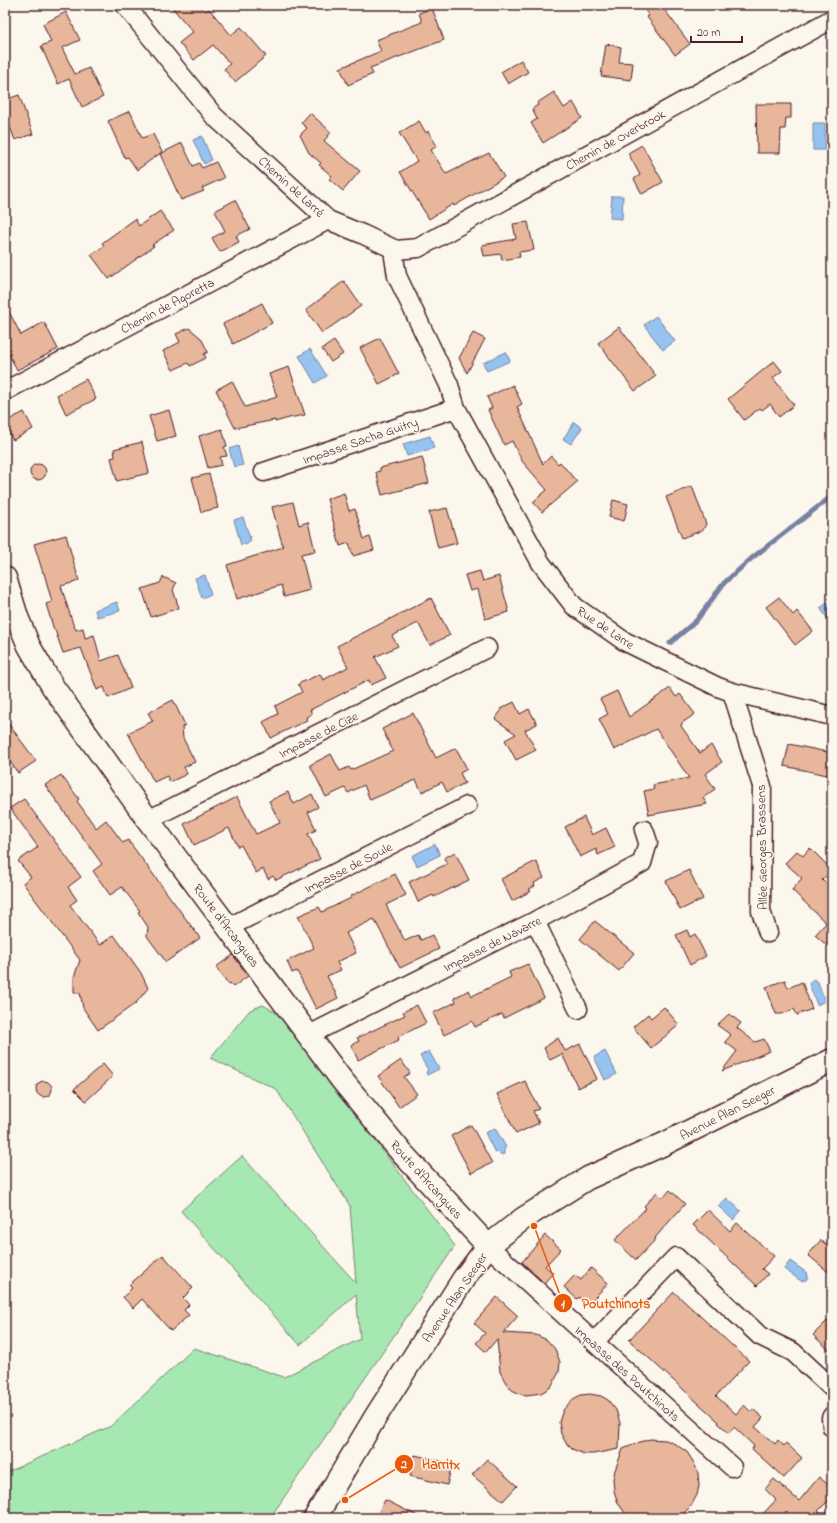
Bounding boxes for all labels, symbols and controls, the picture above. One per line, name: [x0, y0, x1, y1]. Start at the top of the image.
scale bar: [691, 18, 742, 44]
text: 20 m: [697, 24, 720, 42]
street label: Chemin de Overbrook: [563, 105, 669, 176]
street label: Chemin de Larré: [254, 152, 328, 222]
street label: Chemin de Agoretta: [117, 274, 218, 340]
street label: Impasse Sacha Guitry: [300, 413, 421, 471]
street label: Rue de Larre: [573, 602, 638, 655]
street label: Impasse de Cize: [276, 707, 362, 763]
street label: Allée Georges Brassens: [752, 784, 774, 910]
street label: Impasse de Soule: [301, 838, 396, 899]
street label: Route d'Arcangues: [187, 880, 264, 973]
street label: Impasse de Navarre: [440, 911, 545, 977]
street label: Avenue Alan Seeger: [677, 1081, 780, 1146]
street label: Route d'Arcangues: [385, 1136, 467, 1225]
street label: Avenue Alan Seeger: [418, 1248, 494, 1347]
callout: Poutchinots: [553, 1290, 658, 1316]
text: Poutchinots: [582, 1294, 650, 1315]
text: 1: [561, 1296, 565, 1314]
street label: Impasse des Poutchinots: [570, 1321, 684, 1427]
callout: Harritx: [394, 1451, 468, 1477]
text: Harritx: [422, 1455, 461, 1476]
text: 2: [400, 1456, 407, 1474]

